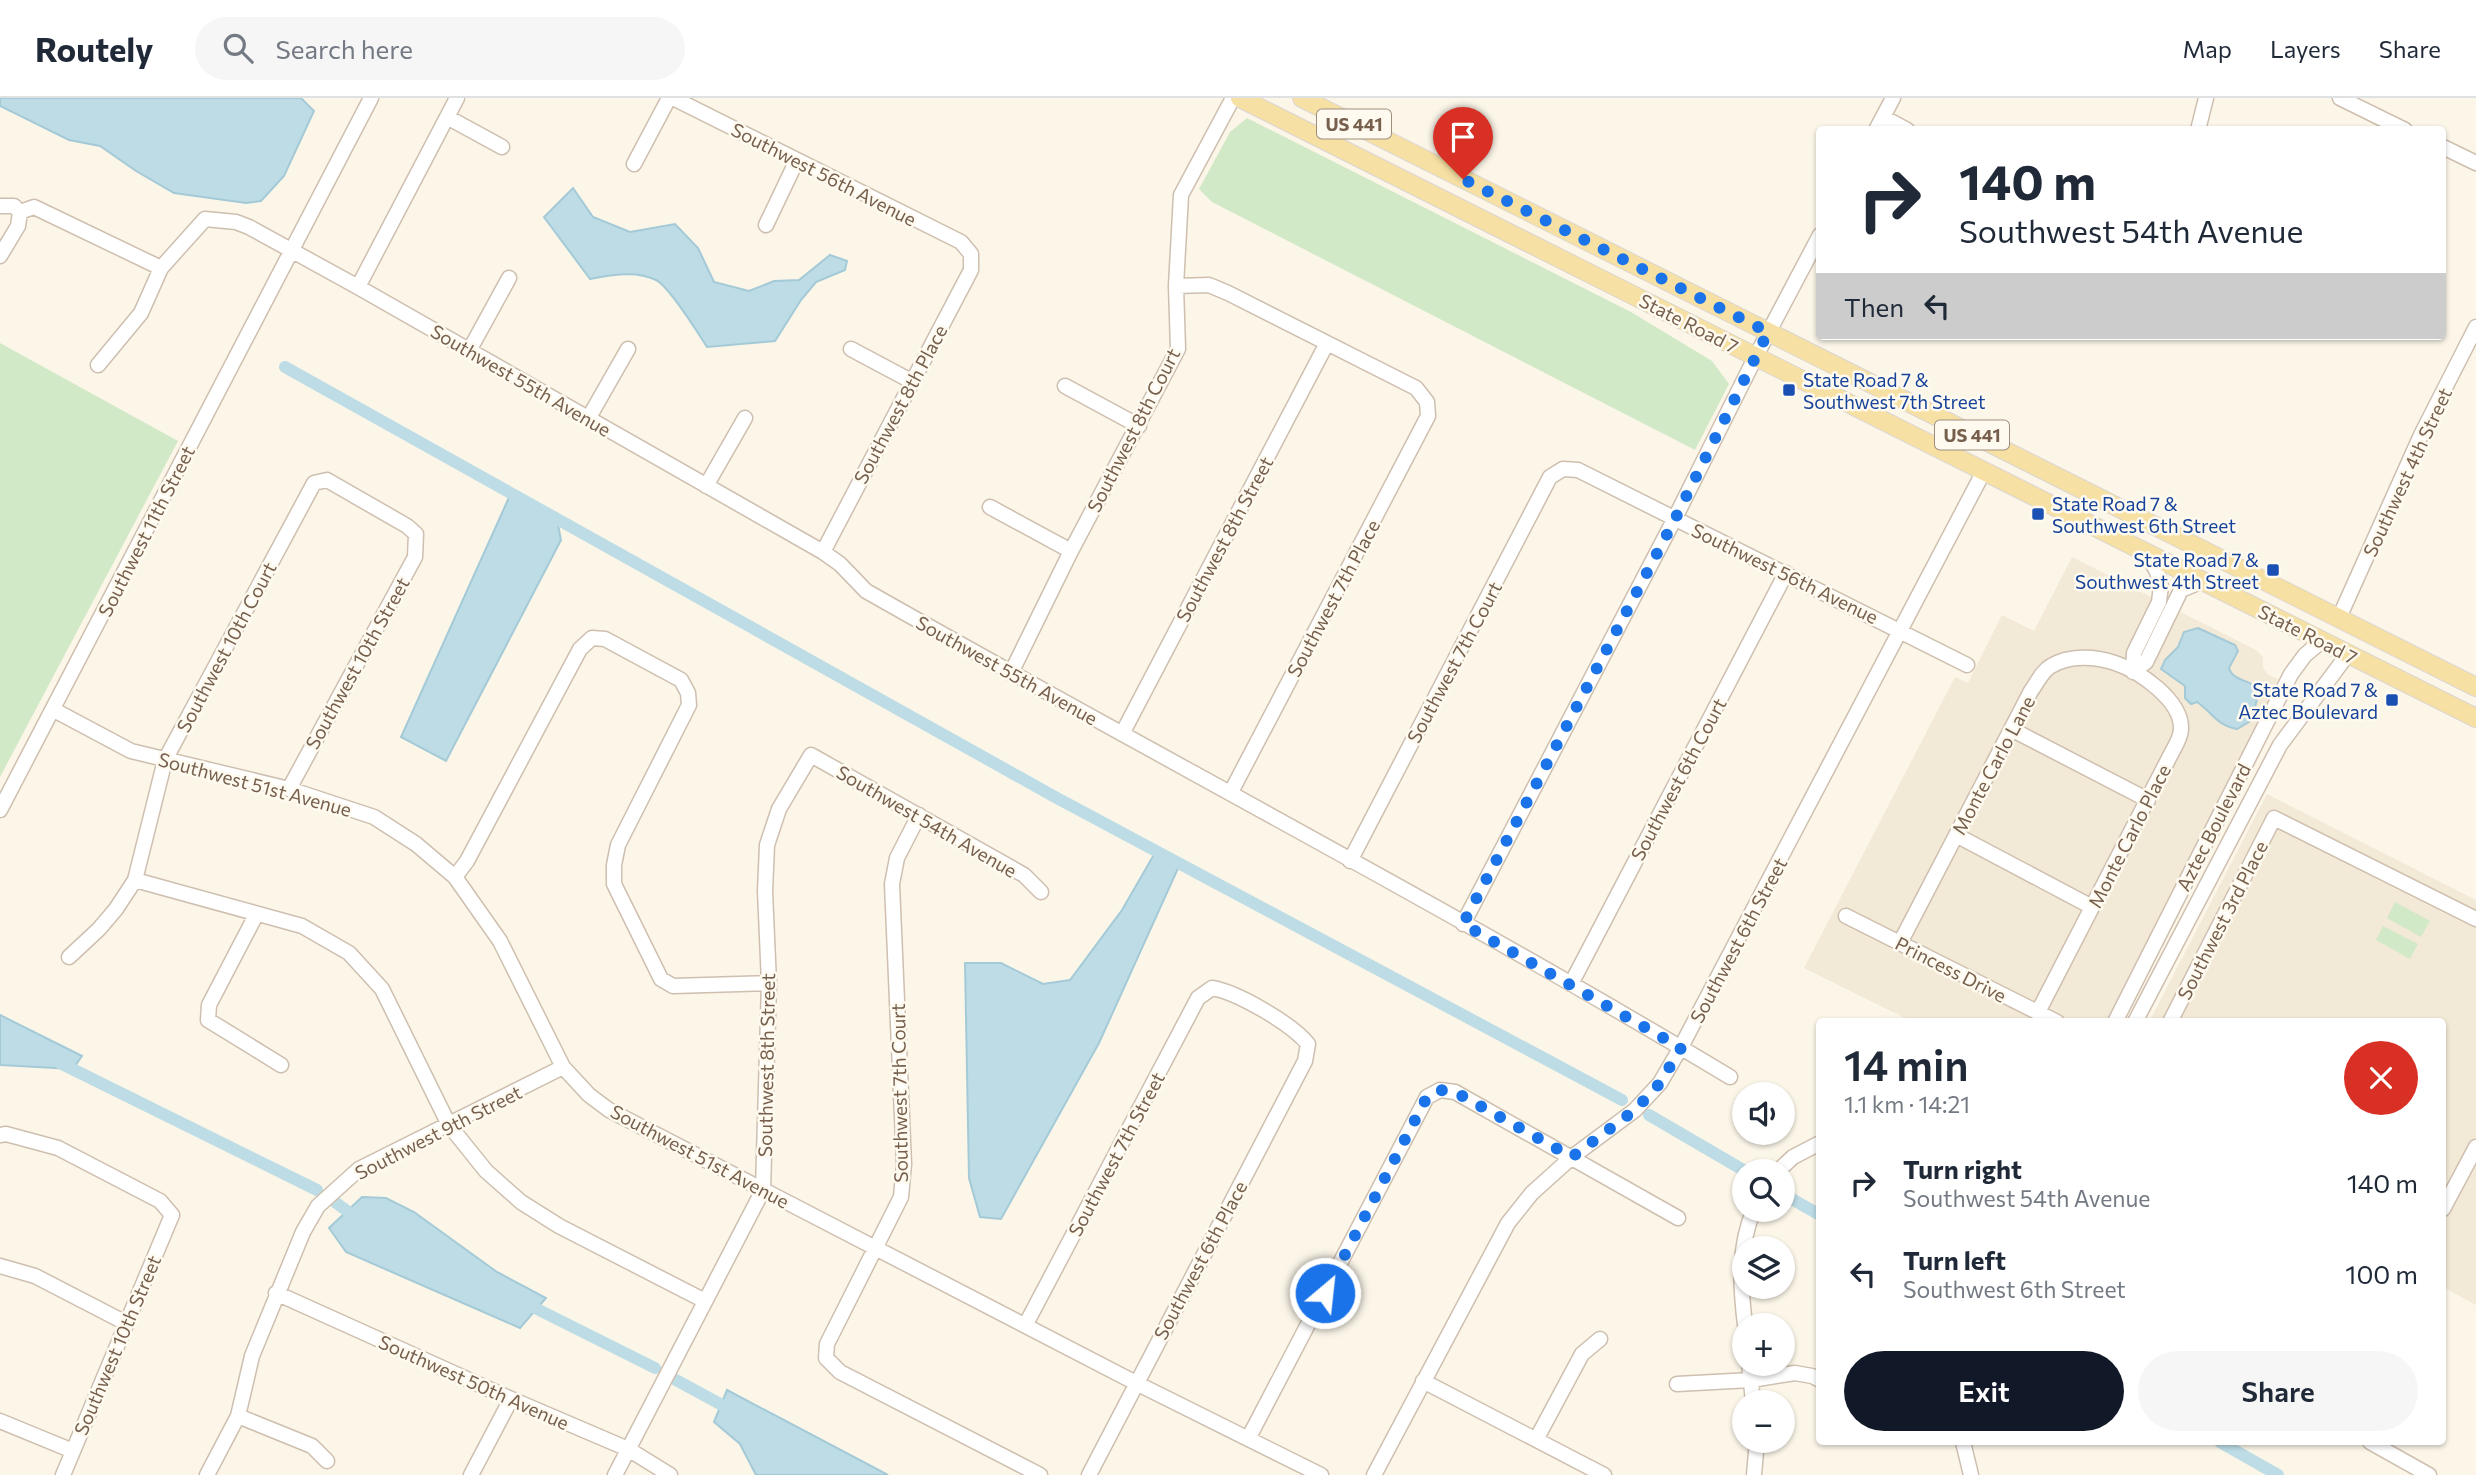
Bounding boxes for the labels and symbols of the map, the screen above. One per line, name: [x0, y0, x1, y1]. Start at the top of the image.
pin: [1433, 107, 1493, 179]
road number: US 441: [1317, 110, 1391, 139]
street label: Southwest 56th Avenue: [728, 117, 920, 231]
street label: State Road 7: [1636, 288, 1742, 358]
street label: Southwest 55th Avenue: [427, 319, 615, 441]
street label: Southwest 8th Place: [848, 321, 952, 487]
street label: Southwest 8th Court: [1082, 344, 1184, 516]
place label: State Road 7 & Southwest 7th Street: [1803, 368, 1986, 413]
marker: State Road 7 & Southwest 7th Street: [1781, 382, 1797, 398]
street label: Southwest 4th Street: [2358, 384, 2456, 560]
road number: US 441: [1935, 421, 2009, 450]
street label: Southwest 11th Street: [93, 442, 199, 620]
street label: Southwest 8th Street: [1171, 452, 1277, 626]
place label: State Road 7 & Southwest 6th Street: [2052, 492, 2236, 537]
marker: State Road 7 & Southwest 6th Street: [2030, 506, 2046, 522]
street label: Southwest 7th Place: [1282, 515, 1384, 681]
street label: Southwest 56th Avenue: [1688, 518, 1882, 628]
place label: State Road 7 & Southwest 4th Street: [2075, 548, 2259, 593]
street label: Southwest 10th Court: [171, 558, 281, 736]
marker: State Road 7 & Southwest 4th Street: [2265, 562, 2281, 578]
street label: Southwest 10th Street: [300, 573, 414, 753]
street label: Southwest 7th Court: [1402, 577, 1506, 747]
street label: State Road 7: [2255, 599, 2361, 669]
street label: Southwest 55th Avenue: [912, 610, 1102, 730]
place label: State Road 7 & Aztec Boulevard: [2238, 678, 2378, 723]
street label: Monte Carlo Lane: [1947, 692, 2039, 838]
marker: State Road 7 & Aztec Boulevard: [2384, 692, 2400, 708]
street label: Southwest 6th Court: [1625, 694, 1731, 864]
street label: Southwest 51st Avenue: [156, 747, 354, 821]
street label: Aztec Boulevard: [2171, 759, 2255, 895]
street label: Southwest 54th Avenue: [833, 760, 1021, 882]
street label: Monte Carlo Place: [2083, 760, 2175, 912]
street label: Southwest 3rd Place: [2172, 837, 2272, 1003]
street label: Southwest 6th Street: [1685, 853, 1791, 1027]
street label: Princess Drive: [1892, 931, 2010, 1007]
street label: Southwest 8th Street: [753, 973, 779, 1157]
street label: Southwest 7th Court: [886, 1003, 912, 1183]
street label: Southwest 7th Street: [1063, 1068, 1169, 1240]
street label: Southwest 9th Street: [351, 1080, 525, 1184]
street label: Southwest 51st Avenue: [607, 1099, 793, 1213]
street label: Southwest 6th Place: [1148, 1177, 1252, 1343]
street label: Southwest 10th Street: [69, 1251, 165, 1438]
position arrow: [1288, 1256, 1362, 1330]
street label: Southwest 50th Avenue: [375, 1330, 573, 1434]

